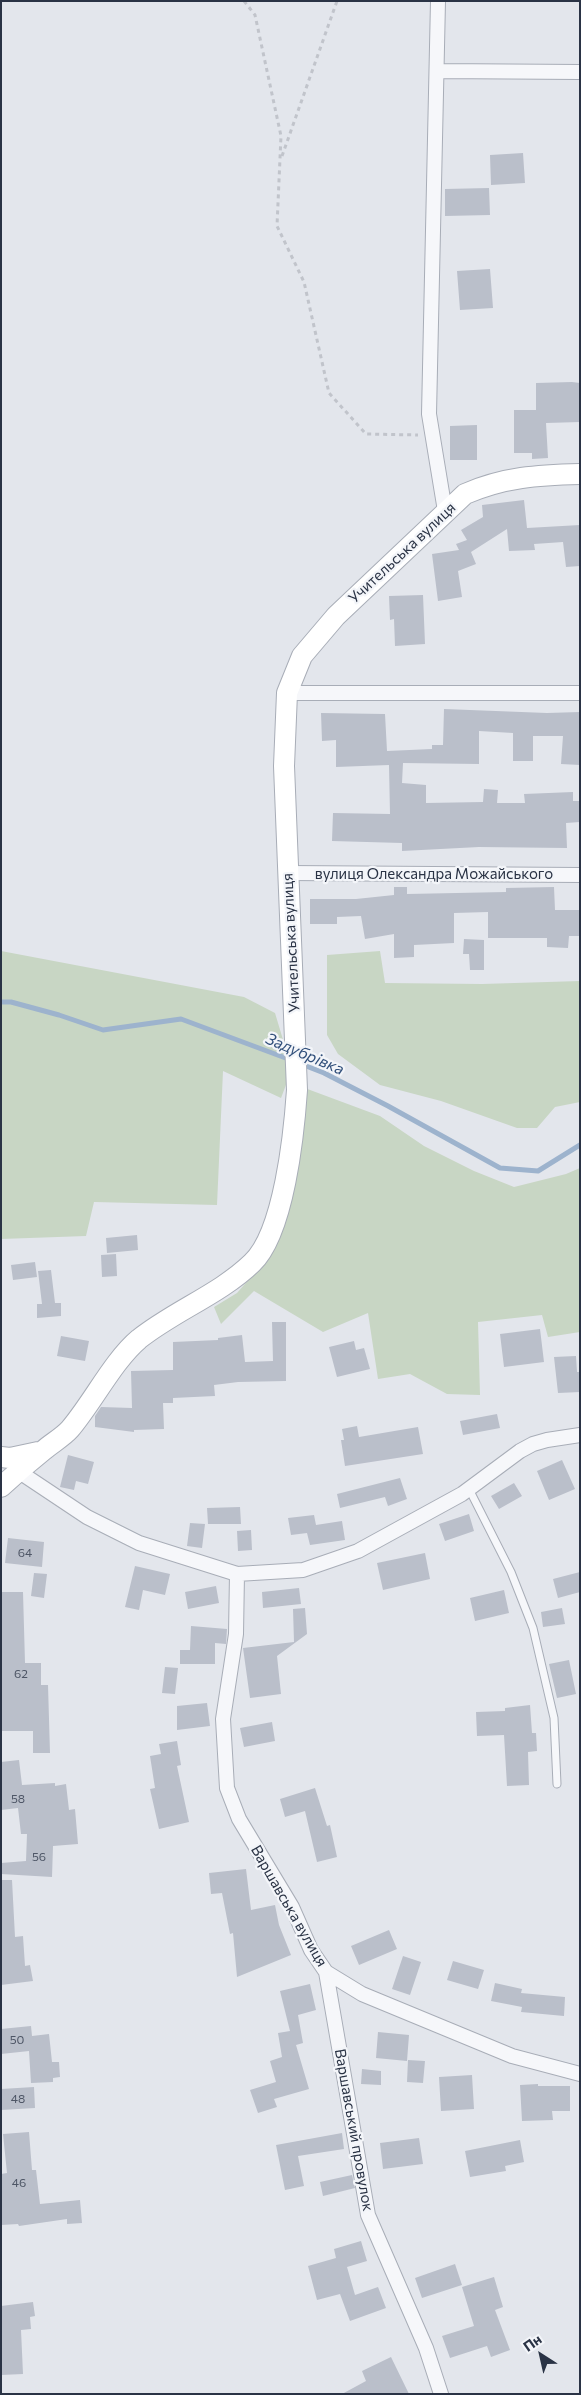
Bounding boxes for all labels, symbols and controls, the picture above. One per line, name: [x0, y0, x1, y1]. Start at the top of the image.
street label: Учительська вулиця: [345, 499, 459, 607]
street label: вулиця Олександра Можайського: [315, 865, 553, 883]
street label: Учительська вулиця: [278, 873, 304, 1013]
water label: Задубрівка: [263, 1029, 347, 1079]
house number: 64: [18, 1546, 32, 1560]
house number: 62: [14, 1667, 28, 1681]
house number: 58: [11, 1792, 25, 1806]
street label: Варшавська вулиця: [247, 1842, 331, 1970]
house number: 56: [32, 1850, 46, 1864]
house number: 50: [10, 2033, 24, 2047]
street label: Варшавський провулок: [331, 2047, 377, 2213]
house number: 48: [11, 2092, 25, 2106]
house number: 46: [12, 2176, 26, 2190]
north arrow: [516, 2330, 566, 2380]
text: Пн: [520, 2330, 545, 2355]

